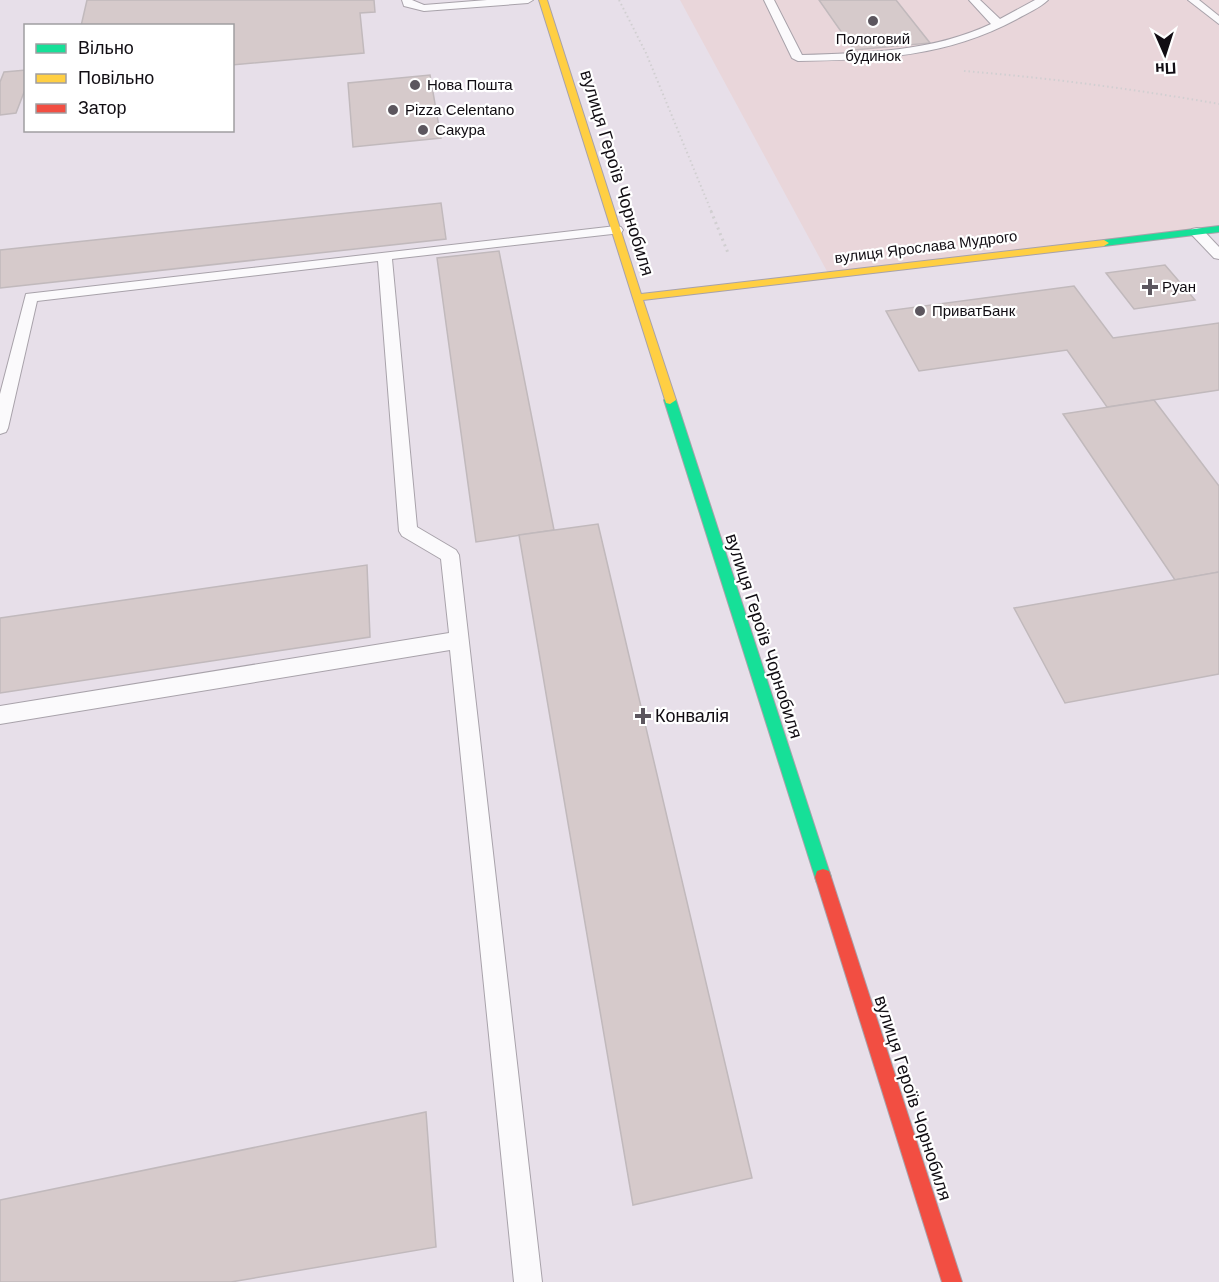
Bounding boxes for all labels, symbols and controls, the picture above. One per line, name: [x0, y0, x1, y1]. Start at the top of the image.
marker: Пологовий будинок: [866, 14, 880, 28]
legend: [24, 24, 234, 132]
north arrow: [1135, 24, 1195, 84]
place label: Пологовий будинок: [836, 30, 910, 64]
text: Вільно: [78, 38, 134, 58]
text: Пн: [1155, 59, 1177, 78]
text: Повільно: [78, 68, 154, 88]
street label: вулиця Героїв Чорнобиля: [576, 68, 658, 278]
place label: Нова Пошта: [427, 76, 513, 93]
marker: Нова Пошта: [408, 78, 422, 92]
text: Затор: [78, 98, 127, 118]
place label: Pizza Celentano: [405, 101, 514, 118]
marker: Pizza Celentano: [386, 103, 400, 117]
place label: Сакура: [435, 121, 486, 138]
marker: Сакура: [416, 123, 430, 137]
street label: вулиця Ярослава Мудрого: [834, 227, 1018, 266]
place label: Руан: [1162, 278, 1196, 295]
marker: Руан: [1143, 280, 1157, 294]
place label: ПриватБанк: [932, 302, 1016, 319]
marker: ПриватБанк: [913, 304, 927, 318]
street label: вулиця Героїв Чорнобиля: [721, 531, 807, 741]
place label: Конвалія: [655, 706, 729, 726]
marker: Конвалія: [636, 709, 650, 723]
street label: вулиця Героїв Чорнобиля: [870, 993, 956, 1203]

